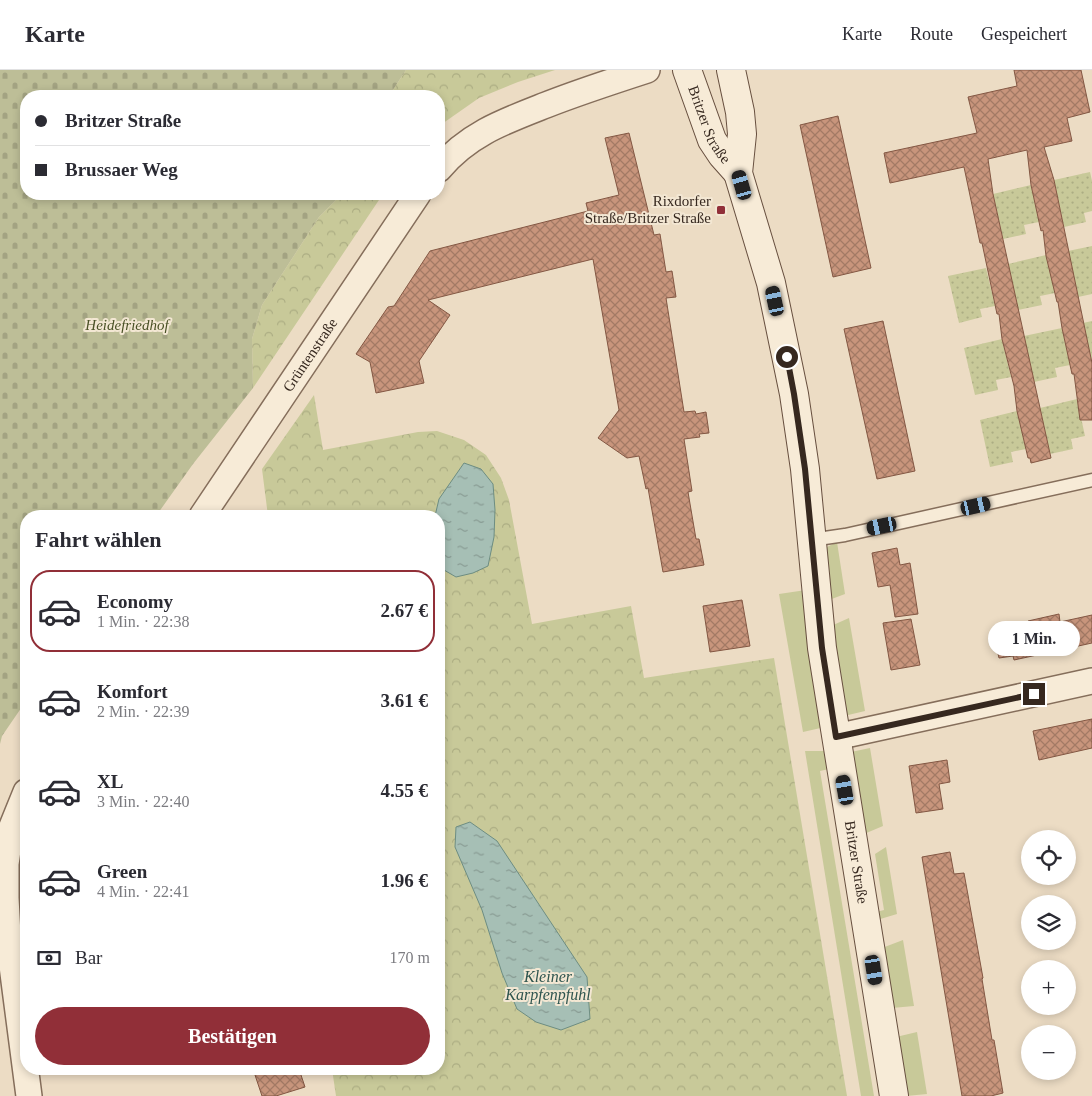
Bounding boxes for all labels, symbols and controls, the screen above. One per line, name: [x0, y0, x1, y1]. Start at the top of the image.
text: Karte: [25, 21, 85, 47]
text: Karte: [842, 24, 882, 44]
text: Route: [910, 24, 953, 44]
text: Gespeichert: [981, 24, 1067, 44]
street label: Britzer Straße: [685, 83, 734, 167]
text: Britzer Straße: [65, 110, 181, 131]
text: Brussaer Weg: [65, 159, 178, 180]
car: [730, 169, 753, 201]
place label: Rixdorfer Straße/Britzer Straße: [585, 193, 711, 226]
marker: Rixdorfer Straße/Britzer Straße: [715, 204, 727, 216]
car: [764, 285, 785, 317]
street label: Grüntenstraße: [280, 315, 341, 395]
park label: Heidefriedhof: [84, 317, 170, 333]
route start: [776, 346, 798, 368]
car: [959, 495, 992, 517]
car: [865, 516, 898, 536]
text: Fahrt wählen: [35, 527, 162, 552]
icon: car: [37, 589, 82, 634]
text: Economy: [97, 591, 173, 612]
text: 2.67 €: [381, 600, 428, 621]
text: 1 Min. · 22:38: [97, 613, 189, 630]
callout: 1 Min.: [988, 622, 1080, 656]
text: 1 Min.: [1012, 630, 1056, 647]
icon: car: [37, 679, 82, 724]
text: Komfort: [97, 681, 168, 702]
route end: [1023, 683, 1045, 705]
text: 3.61 €: [381, 690, 428, 711]
text: 2 Min. · 22:39: [97, 703, 189, 720]
icon: car: [37, 769, 82, 814]
text: XL: [97, 771, 123, 792]
car: [835, 774, 854, 806]
text: 4.55 €: [381, 780, 428, 801]
text: 3 Min. · 22:40: [97, 793, 189, 810]
street label: Britzer Straße: [842, 820, 871, 905]
map controls: [1021, 830, 1076, 1080]
button: locate: [1021, 830, 1076, 885]
icon: car: [37, 859, 82, 904]
text: Green: [97, 861, 147, 882]
text: 1.96 €: [381, 870, 428, 891]
text: 4 Min. · 22:41: [97, 883, 189, 900]
button: layers: [1021, 895, 1076, 950]
icon: cash: [35, 944, 63, 972]
text: Bar: [75, 947, 102, 968]
text: 170 m: [390, 949, 430, 966]
car: [864, 954, 883, 986]
button: +: [1021, 960, 1076, 1015]
water label: Kleiner Karpfenpfuhl: [504, 968, 591, 1004]
button: Bestätigen: [35, 1007, 430, 1065]
button: −: [1021, 1025, 1076, 1080]

